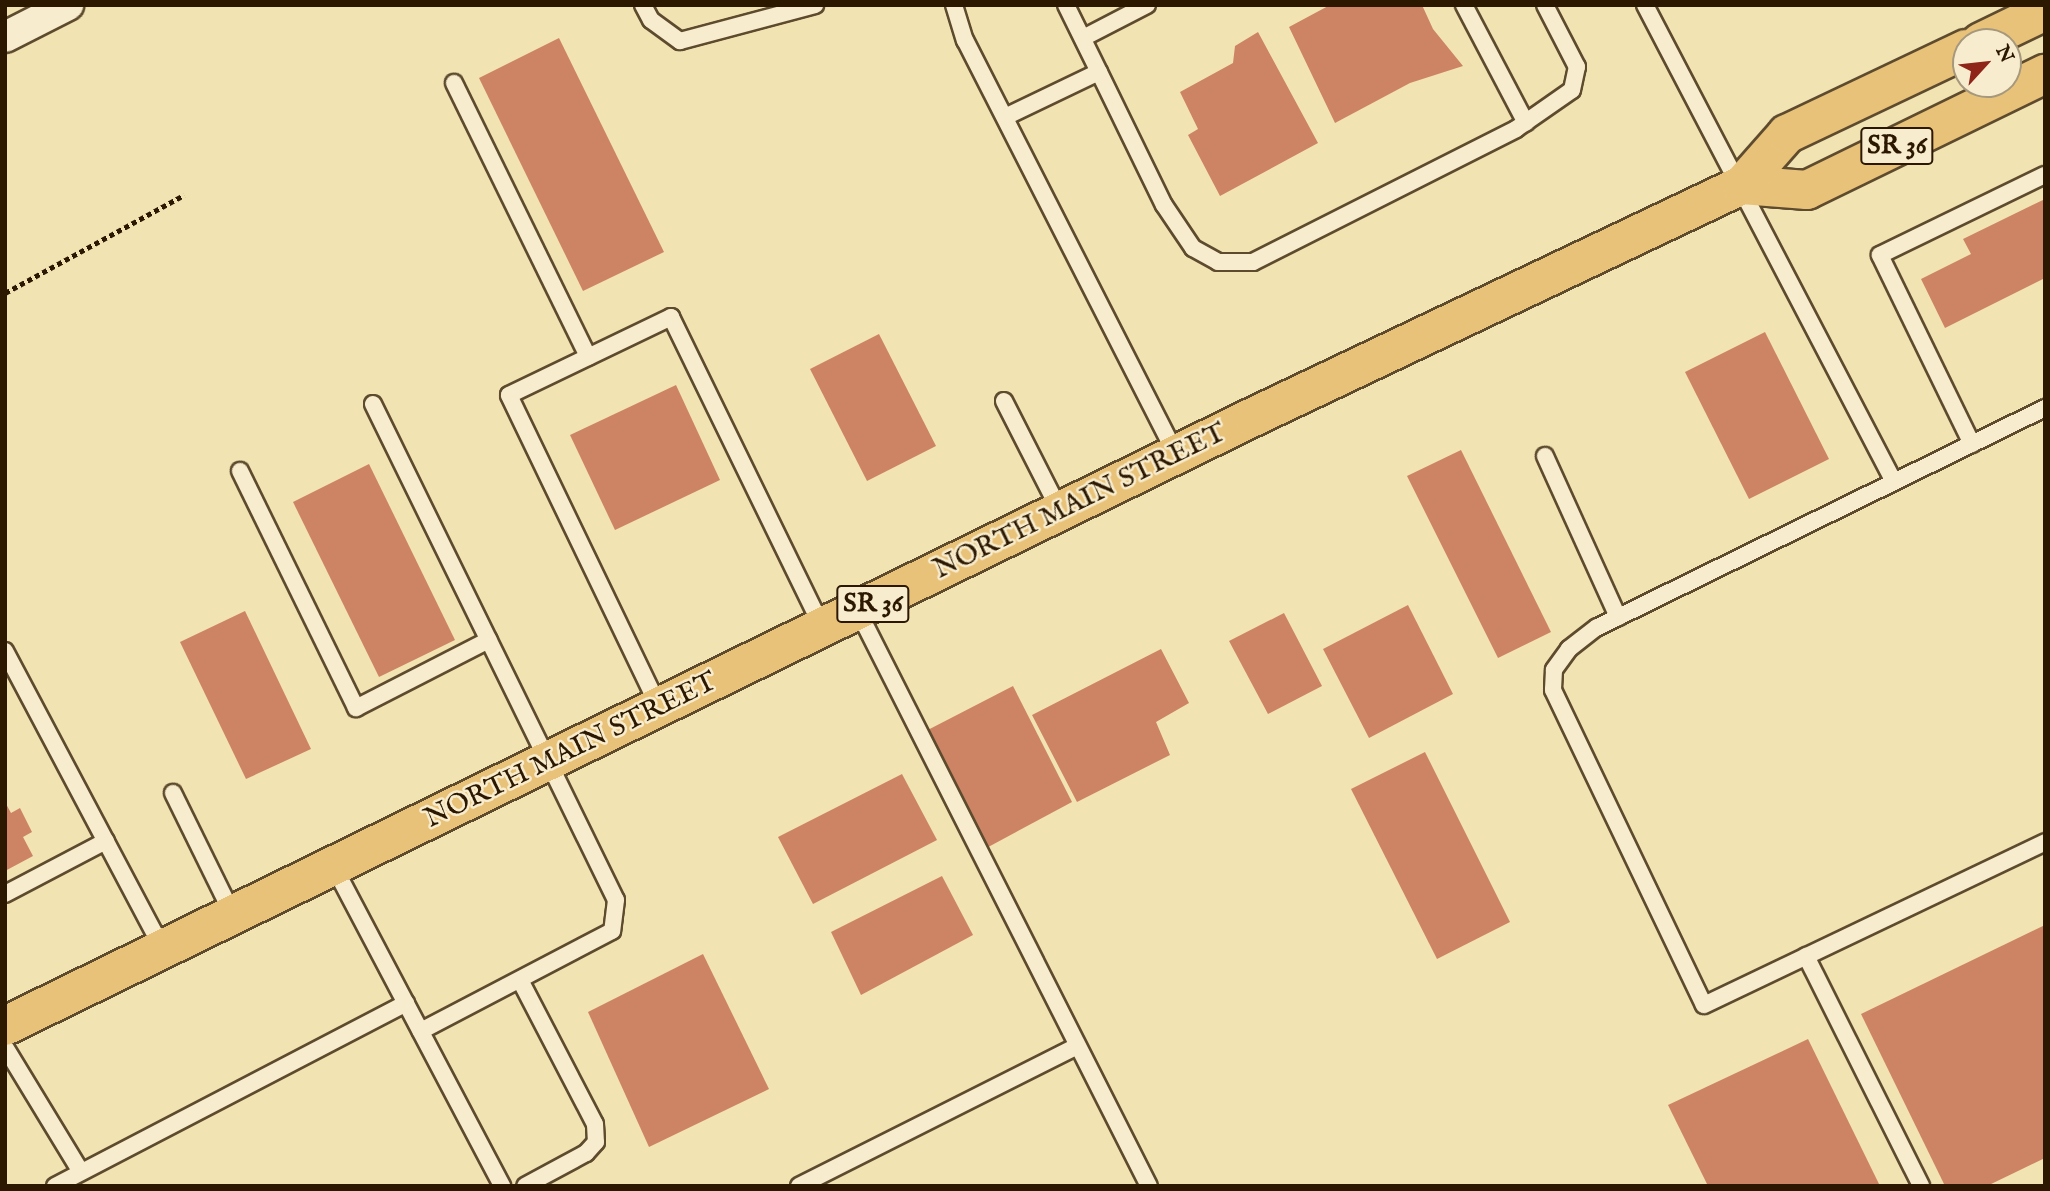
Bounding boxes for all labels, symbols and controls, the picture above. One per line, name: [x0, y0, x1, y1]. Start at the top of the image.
north arrow: [1952, 28, 2022, 98]
text: N: [1989, 42, 2018, 67]
road number: SR 36: [1860, 124, 1934, 168]
street label: NORTH MAIN STREET: [928, 417, 1232, 587]
road number: SR 36: [836, 582, 910, 626]
street label: NORTH MAIN STREET: [419, 666, 723, 836]

